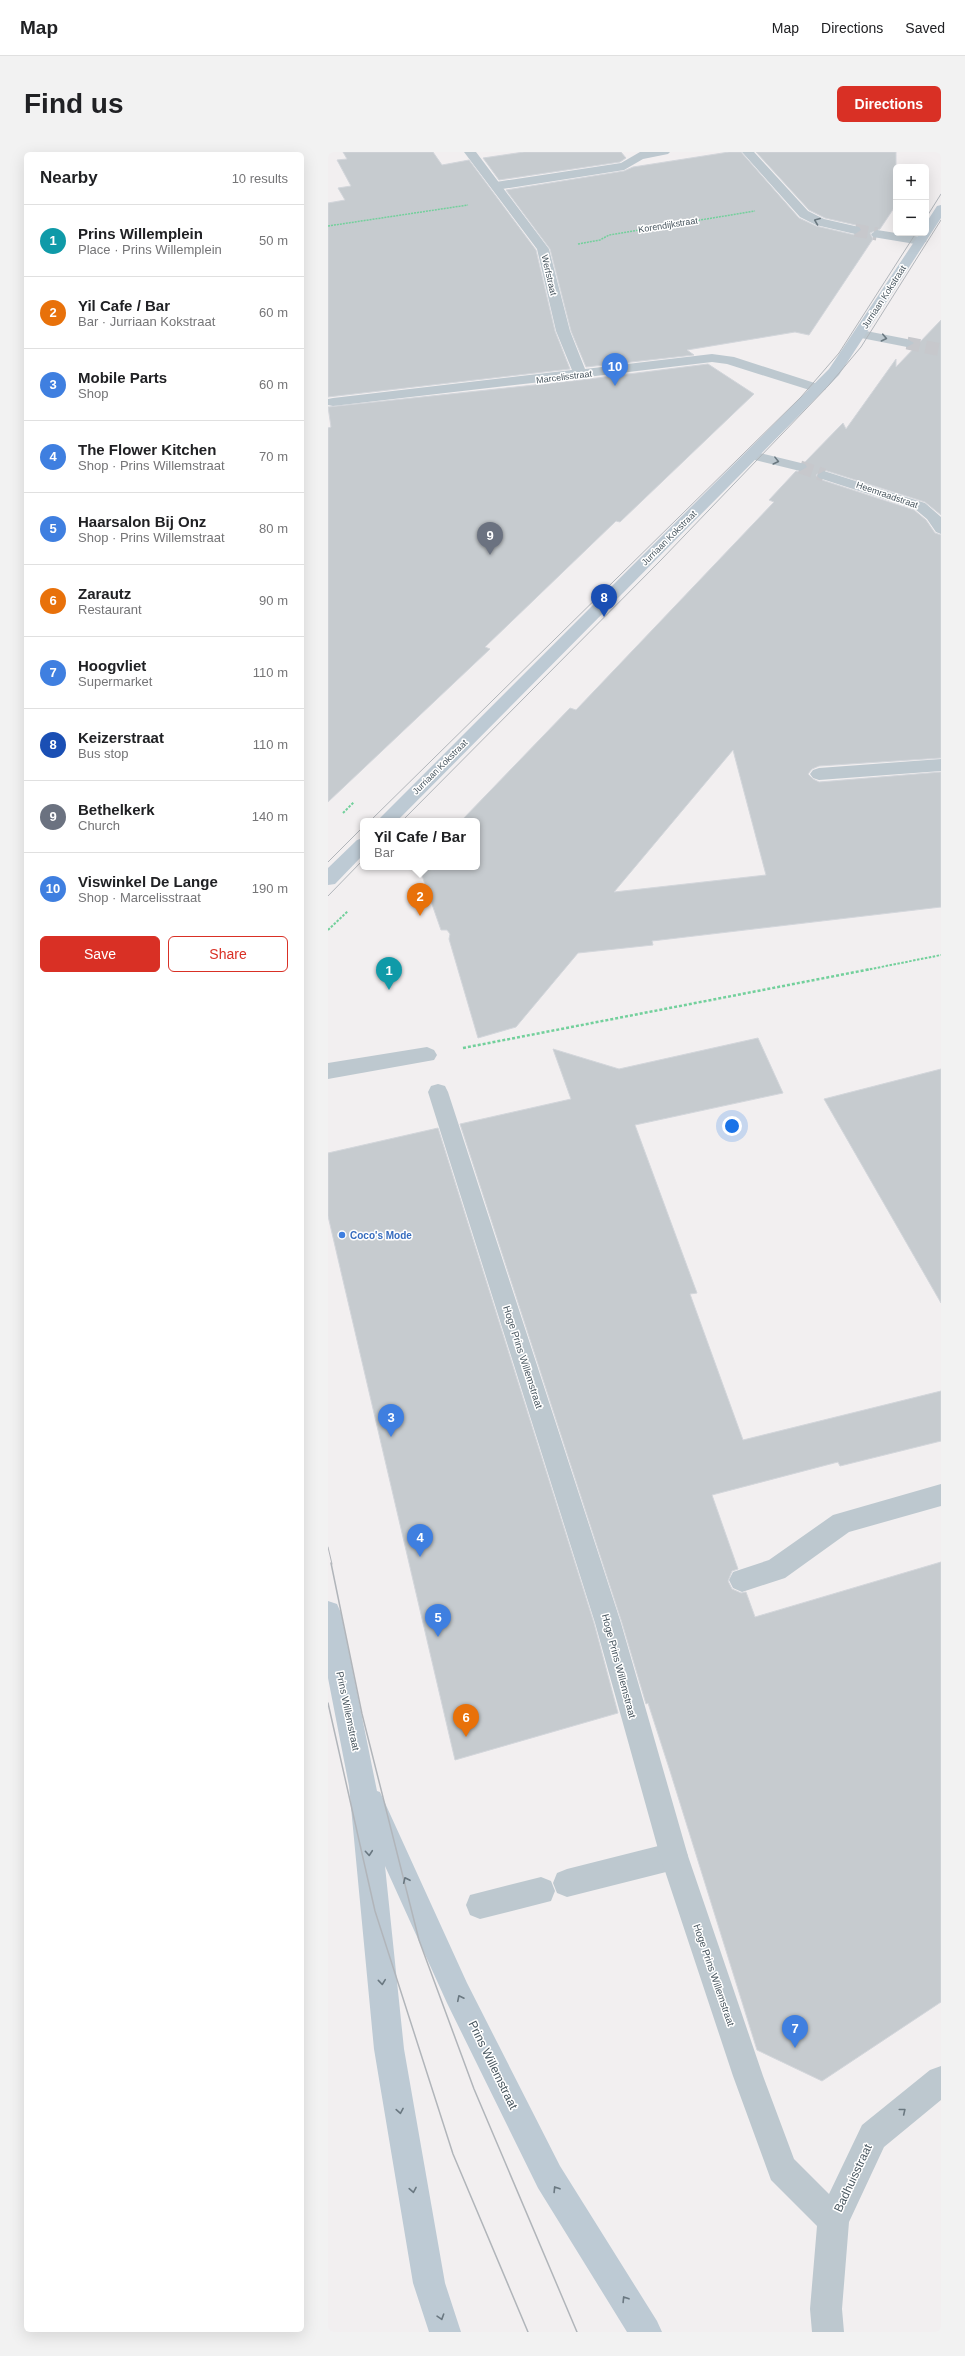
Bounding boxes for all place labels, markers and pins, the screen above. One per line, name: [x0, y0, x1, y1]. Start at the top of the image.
pin: 10: [602, 353, 628, 386]
pin: 9: [477, 522, 503, 555]
pin: 8: [591, 584, 617, 617]
pin: 2: [407, 883, 433, 916]
pin: 1: [376, 957, 402, 990]
marker: Coco's Mode: [337, 1230, 347, 1240]
place label: Coco's Mode: [350, 1230, 412, 1241]
pin: 3: [378, 1404, 404, 1437]
pin: 4: [407, 1524, 433, 1557]
pin: 5: [425, 1604, 451, 1637]
pin: 6: [453, 1704, 479, 1737]
pin: 7: [782, 2015, 808, 2048]

